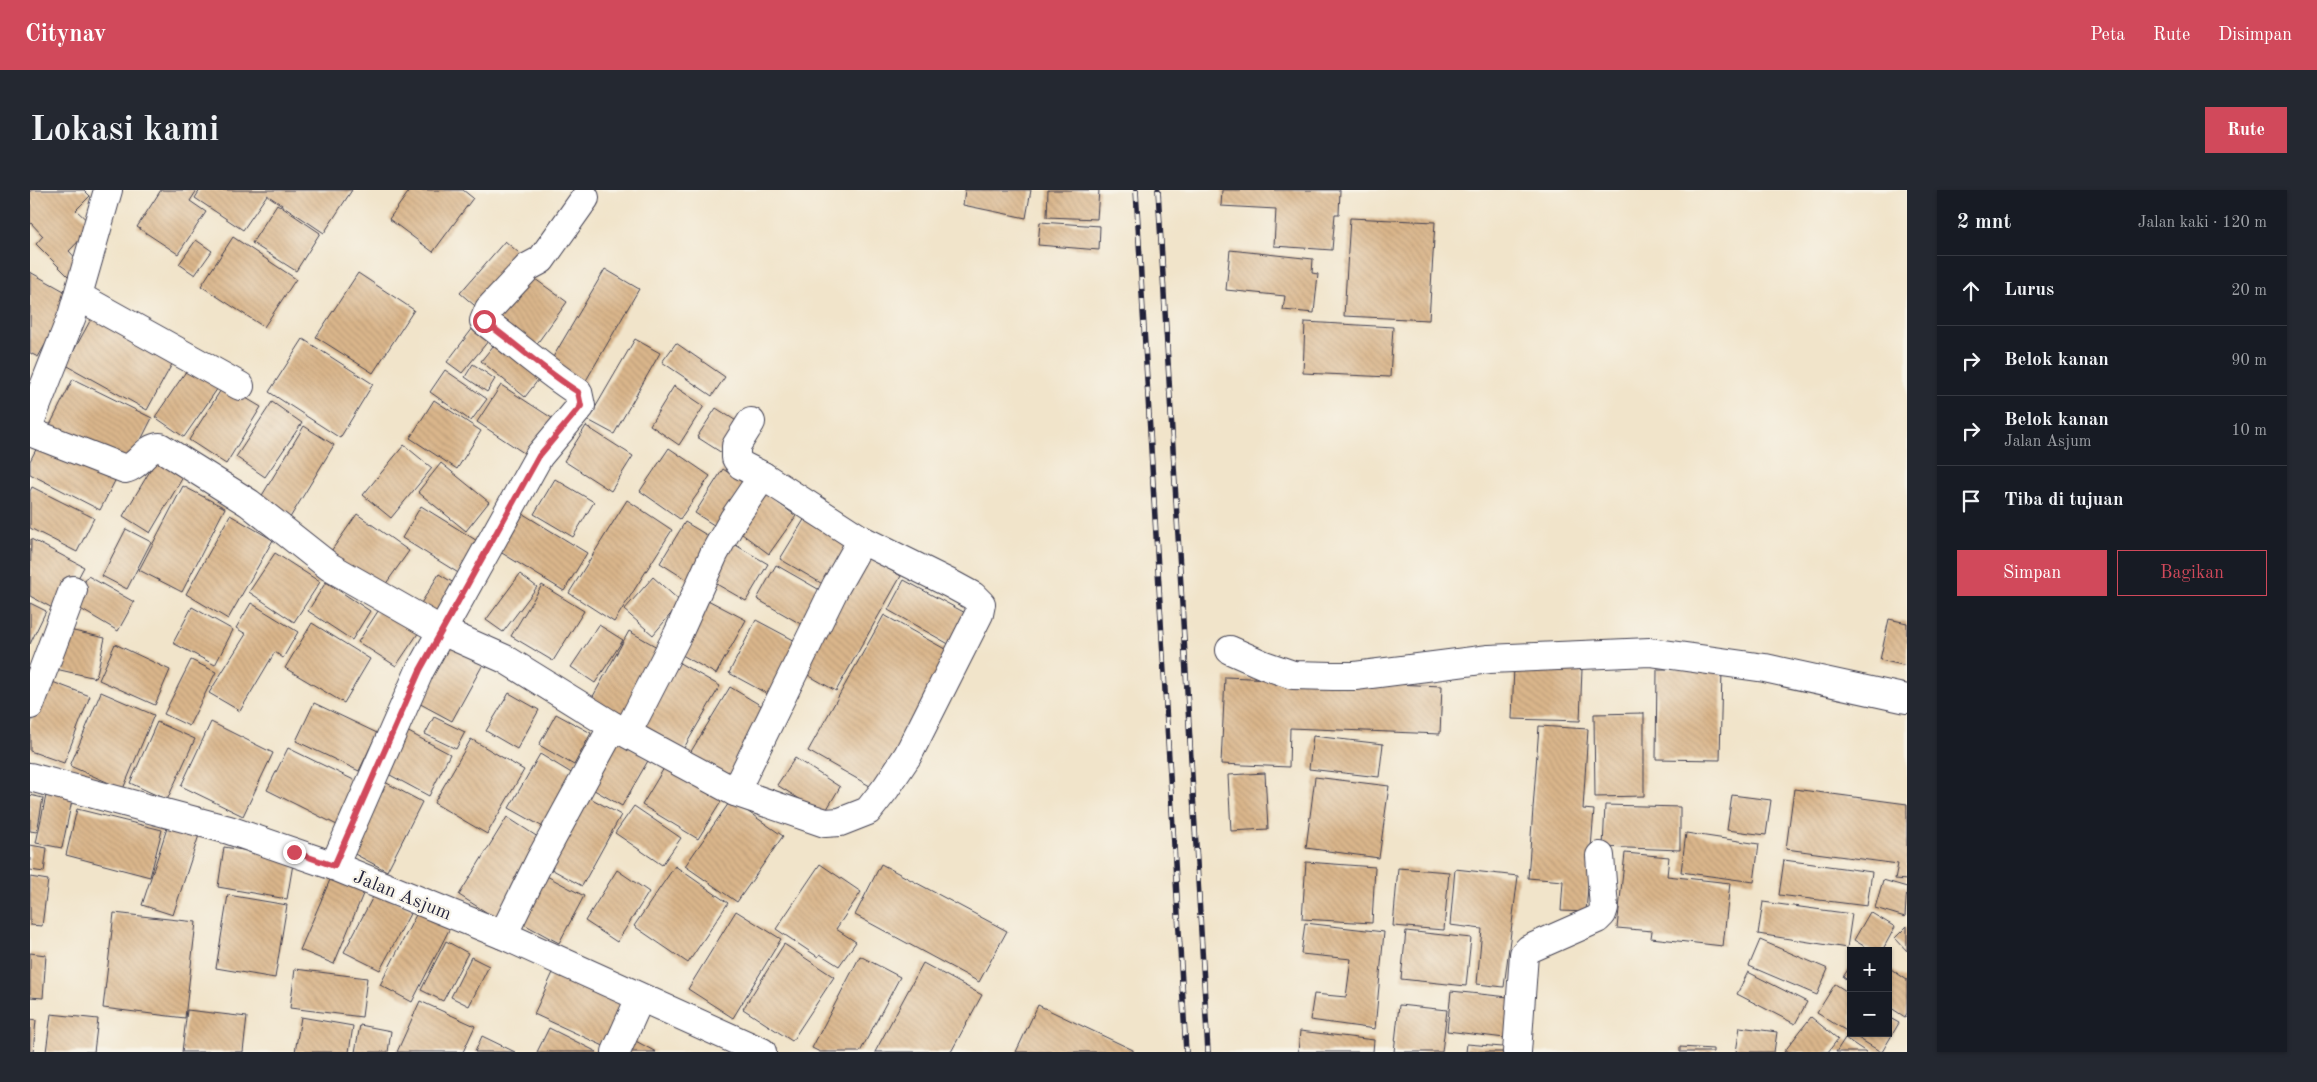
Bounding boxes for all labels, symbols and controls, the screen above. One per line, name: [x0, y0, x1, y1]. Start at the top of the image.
text: Citynav: [25, 23, 106, 47]
text: Peta: [2090, 26, 2125, 44]
text: Rute: [2153, 26, 2190, 44]
text: Disimpan: [2218, 26, 2292, 44]
button: Rute: [2205, 107, 2287, 153]
text: Lokasi kami: [30, 113, 219, 148]
text: 2 mnt: [1957, 212, 2011, 233]
text: Jalan kaki · 120 m: [2138, 215, 2267, 231]
icon: ahead: [1957, 277, 1985, 305]
text: Lurus: [2004, 281, 2054, 300]
text: 20 m: [2231, 283, 2267, 299]
route start: [473, 310, 496, 333]
icon: right: [1957, 347, 1985, 375]
text: Belok kanan: [2004, 351, 2109, 370]
text: 90 m: [2231, 353, 2267, 369]
text: Belok kanan: [2004, 411, 2109, 430]
icon: right: [1957, 417, 1985, 445]
text: 10 m: [2231, 423, 2267, 439]
text: Jalan Asjum: [2004, 434, 2091, 450]
icon: arrive: [1957, 487, 1985, 515]
text: Tiba di tujuan: [2004, 491, 2124, 510]
button: Simpan: [1957, 550, 2107, 596]
button: Bagikan: [2117, 550, 2267, 596]
route end: [283, 841, 306, 864]
street label: Jalan Asjum: [350, 868, 454, 925]
map controls: [1847, 947, 1892, 1037]
button: +: [1847, 947, 1892, 992]
button: −: [1847, 992, 1892, 1037]

